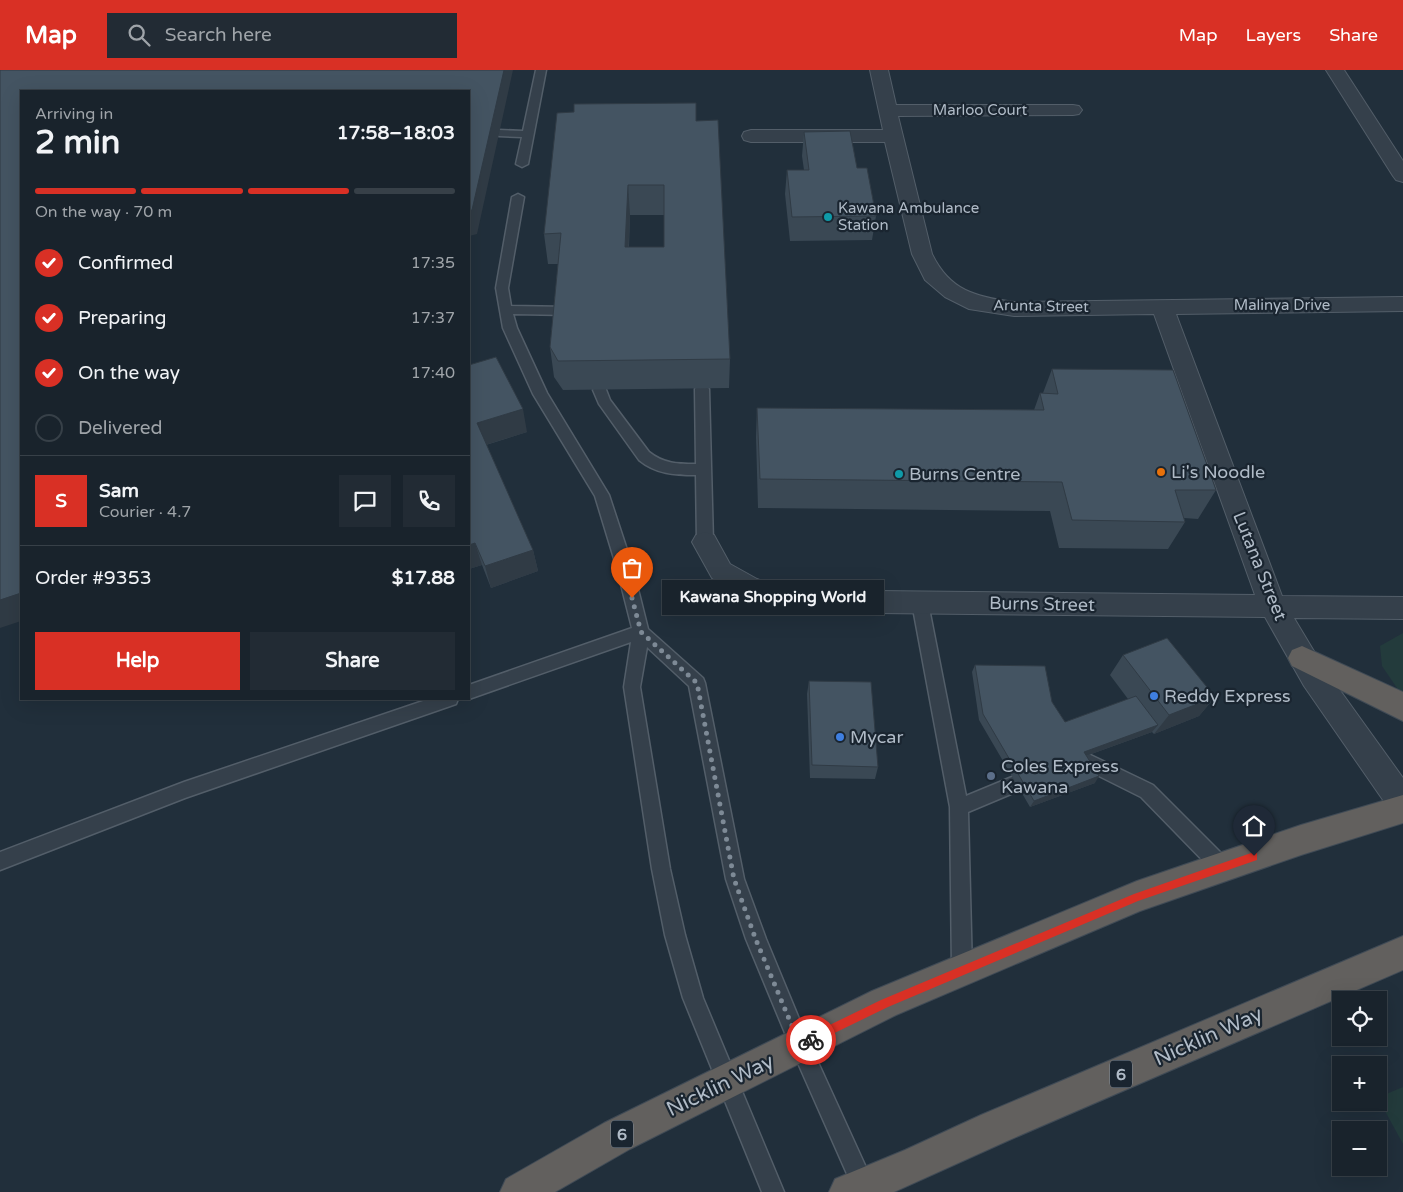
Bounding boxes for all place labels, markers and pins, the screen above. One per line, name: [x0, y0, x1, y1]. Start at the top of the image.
place label: Kawana Ambulance Station: [838, 199, 979, 234]
marker: Kawana Ambulance Station: [822, 211, 834, 223]
place label: Li's Noodle: [1171, 461, 1265, 483]
place label: Burns Centre: [909, 463, 1020, 485]
marker: Li's Noodle: [1155, 466, 1167, 478]
marker: Burns Centre: [893, 468, 905, 480]
pin: [611, 547, 653, 598]
callout: Kawana Shopping World: [662, 580, 884, 616]
place label: Reddy Express: [1164, 685, 1291, 707]
marker: Reddy Express: [1148, 690, 1160, 702]
place label: Mycar: [850, 726, 903, 748]
marker: Mycar: [834, 731, 846, 743]
place label: Coles Express Kawana: [1001, 755, 1119, 798]
marker: Coles Express Kawana: [985, 770, 997, 782]
pin: [1233, 805, 1275, 856]

